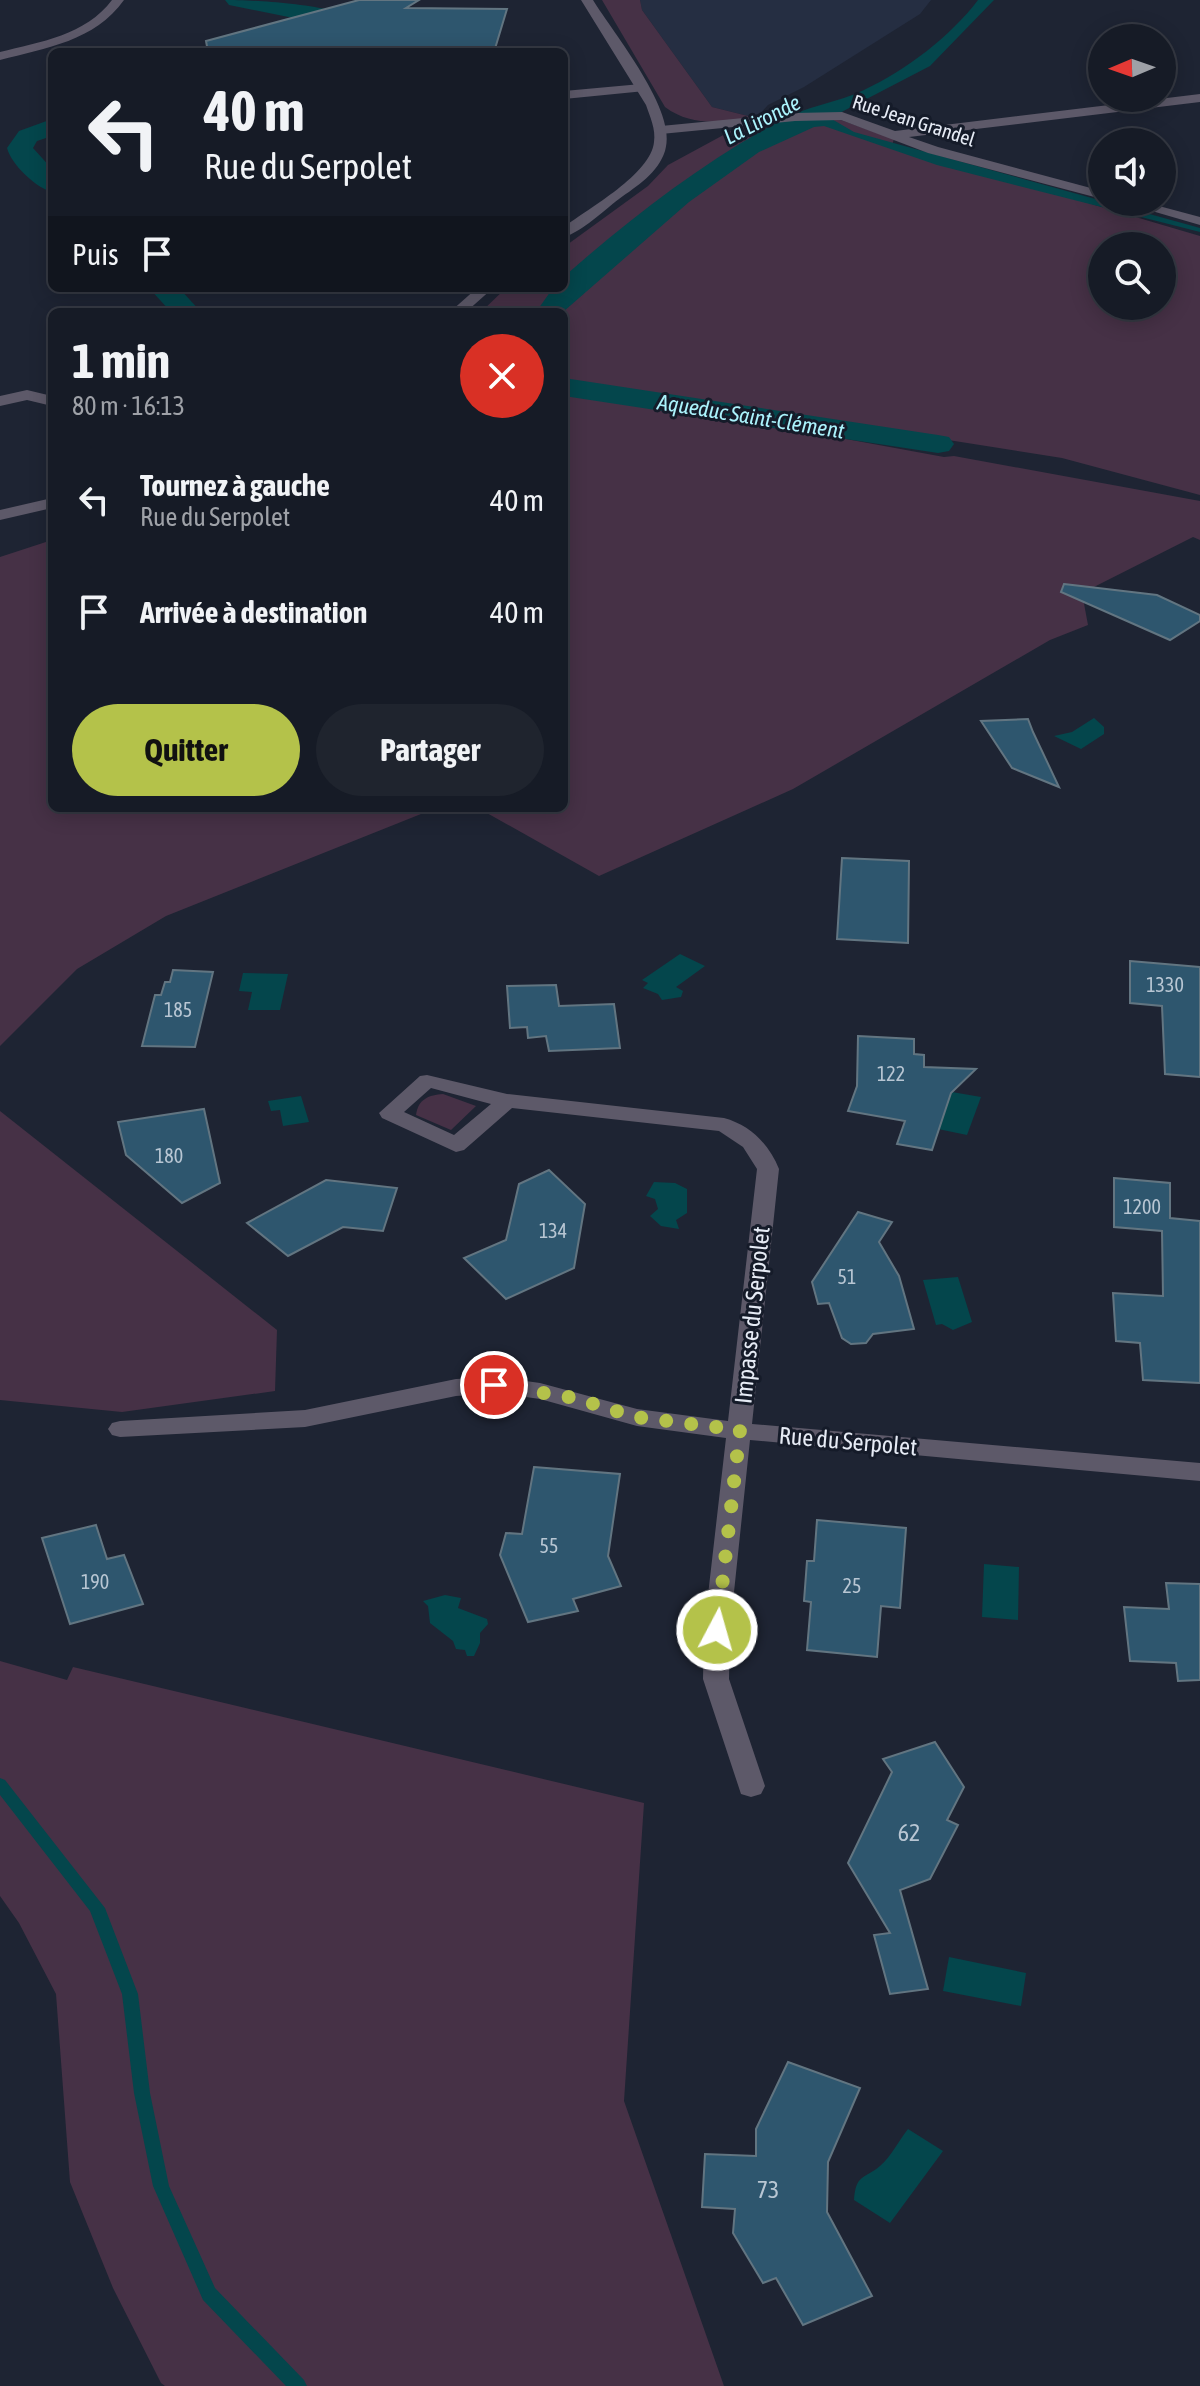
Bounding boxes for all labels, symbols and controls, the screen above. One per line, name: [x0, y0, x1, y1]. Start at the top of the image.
north arrow: [1088, 24, 1176, 112]
map controls: [1088, 24, 1176, 320]
text: 40 m: [204, 79, 305, 143]
icon: left: [72, 80, 176, 184]
water label: La Lironde: [719, 89, 805, 149]
street label: Rue Jean Grandel: [850, 89, 979, 151]
button: sound: [1088, 128, 1176, 216]
text: Rue du Serpolet: [204, 145, 412, 187]
icon: arrive: [135, 232, 179, 276]
button: search: [1088, 232, 1176, 320]
text: Puis: [72, 237, 119, 271]
text: 1 min: [72, 333, 170, 388]
button: close: [460, 334, 544, 418]
water label: Aqueduc Saint-Clément: [655, 388, 847, 444]
text: 80 m · 16:13: [72, 391, 185, 421]
text: Tournez à gauche: [140, 468, 330, 502]
icon: left: [72, 478, 116, 522]
text: 40 m: [490, 483, 544, 517]
text: Rue du Serpolet: [140, 502, 290, 532]
icon: arrive: [72, 590, 116, 634]
text: Arrivée à destination: [140, 595, 367, 629]
text: 40 m: [490, 595, 544, 629]
button: Quitter: [72, 704, 300, 796]
button: Partager: [316, 704, 544, 796]
house number: 1330: [1146, 973, 1184, 996]
house number: 185: [164, 998, 192, 1021]
house number: 122: [877, 1062, 905, 1085]
house number: 180: [155, 1144, 183, 1167]
house number: 1200: [1123, 1195, 1161, 1218]
house number: 134: [539, 1219, 567, 1242]
street label: Impasse du Serpolet: [729, 1225, 775, 1405]
house number: 51: [838, 1265, 856, 1288]
pin: [460, 1351, 528, 1419]
icon: arrive: [472, 1363, 516, 1407]
street label: Rue du Serpolet: [778, 1422, 918, 1460]
house number: 55: [540, 1534, 558, 1557]
house number: 190: [81, 1570, 109, 1593]
house number: 25: [843, 1574, 861, 1597]
position arrow: [675, 1588, 759, 1672]
house number: 62: [898, 1819, 920, 1846]
house number: 73: [757, 2176, 779, 2203]

